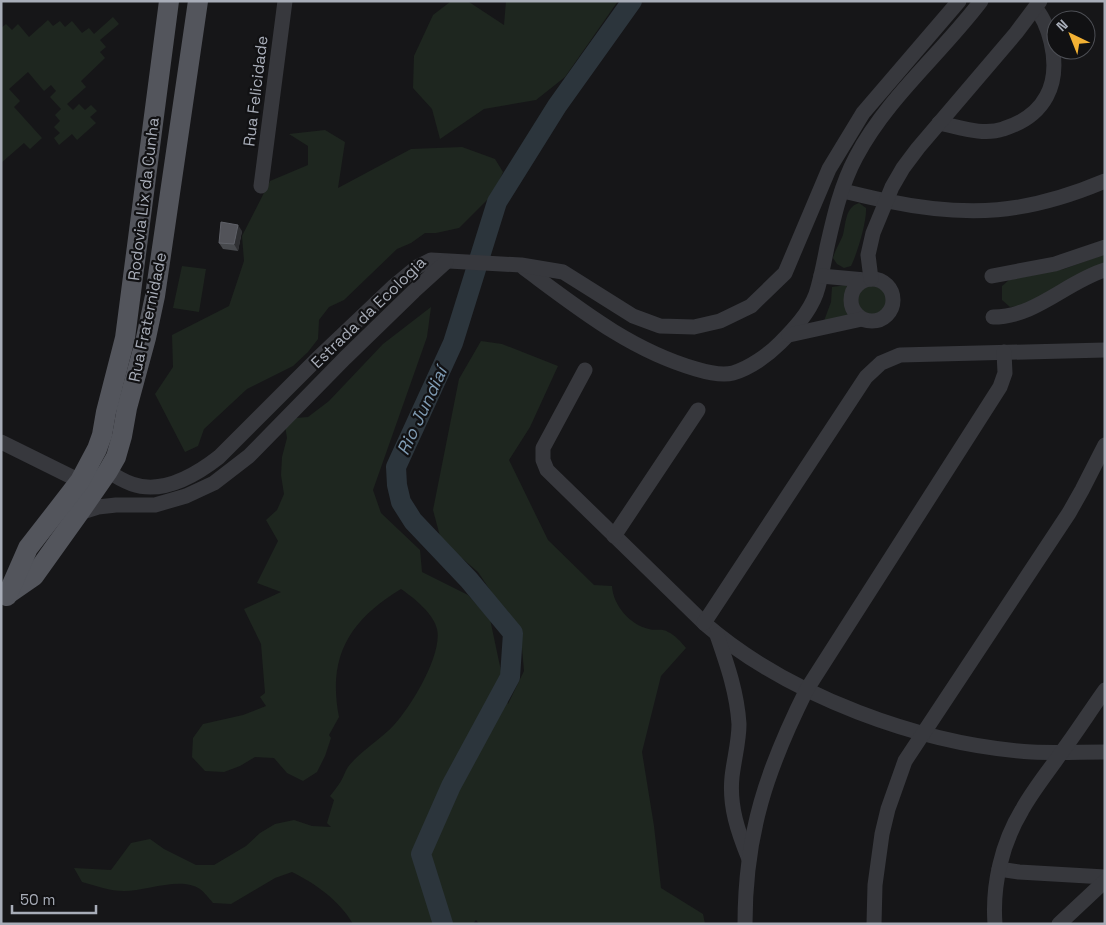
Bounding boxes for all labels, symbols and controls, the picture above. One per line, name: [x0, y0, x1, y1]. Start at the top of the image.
north arrow: [1046, 10, 1096, 60]
text: N: [1053, 16, 1072, 35]
street label: Rua Felicidade: [238, 34, 273, 148]
street label: Rodovia Lix da Cunha: [123, 116, 164, 282]
street label: Rua Fraternidade: [124, 251, 171, 384]
street label: Estrada da Ecologia: [306, 252, 430, 373]
water label: Rio Jundiaí: [391, 360, 453, 459]
scale bar: [12, 882, 96, 914]
text: 50 m: [20, 890, 55, 909]

